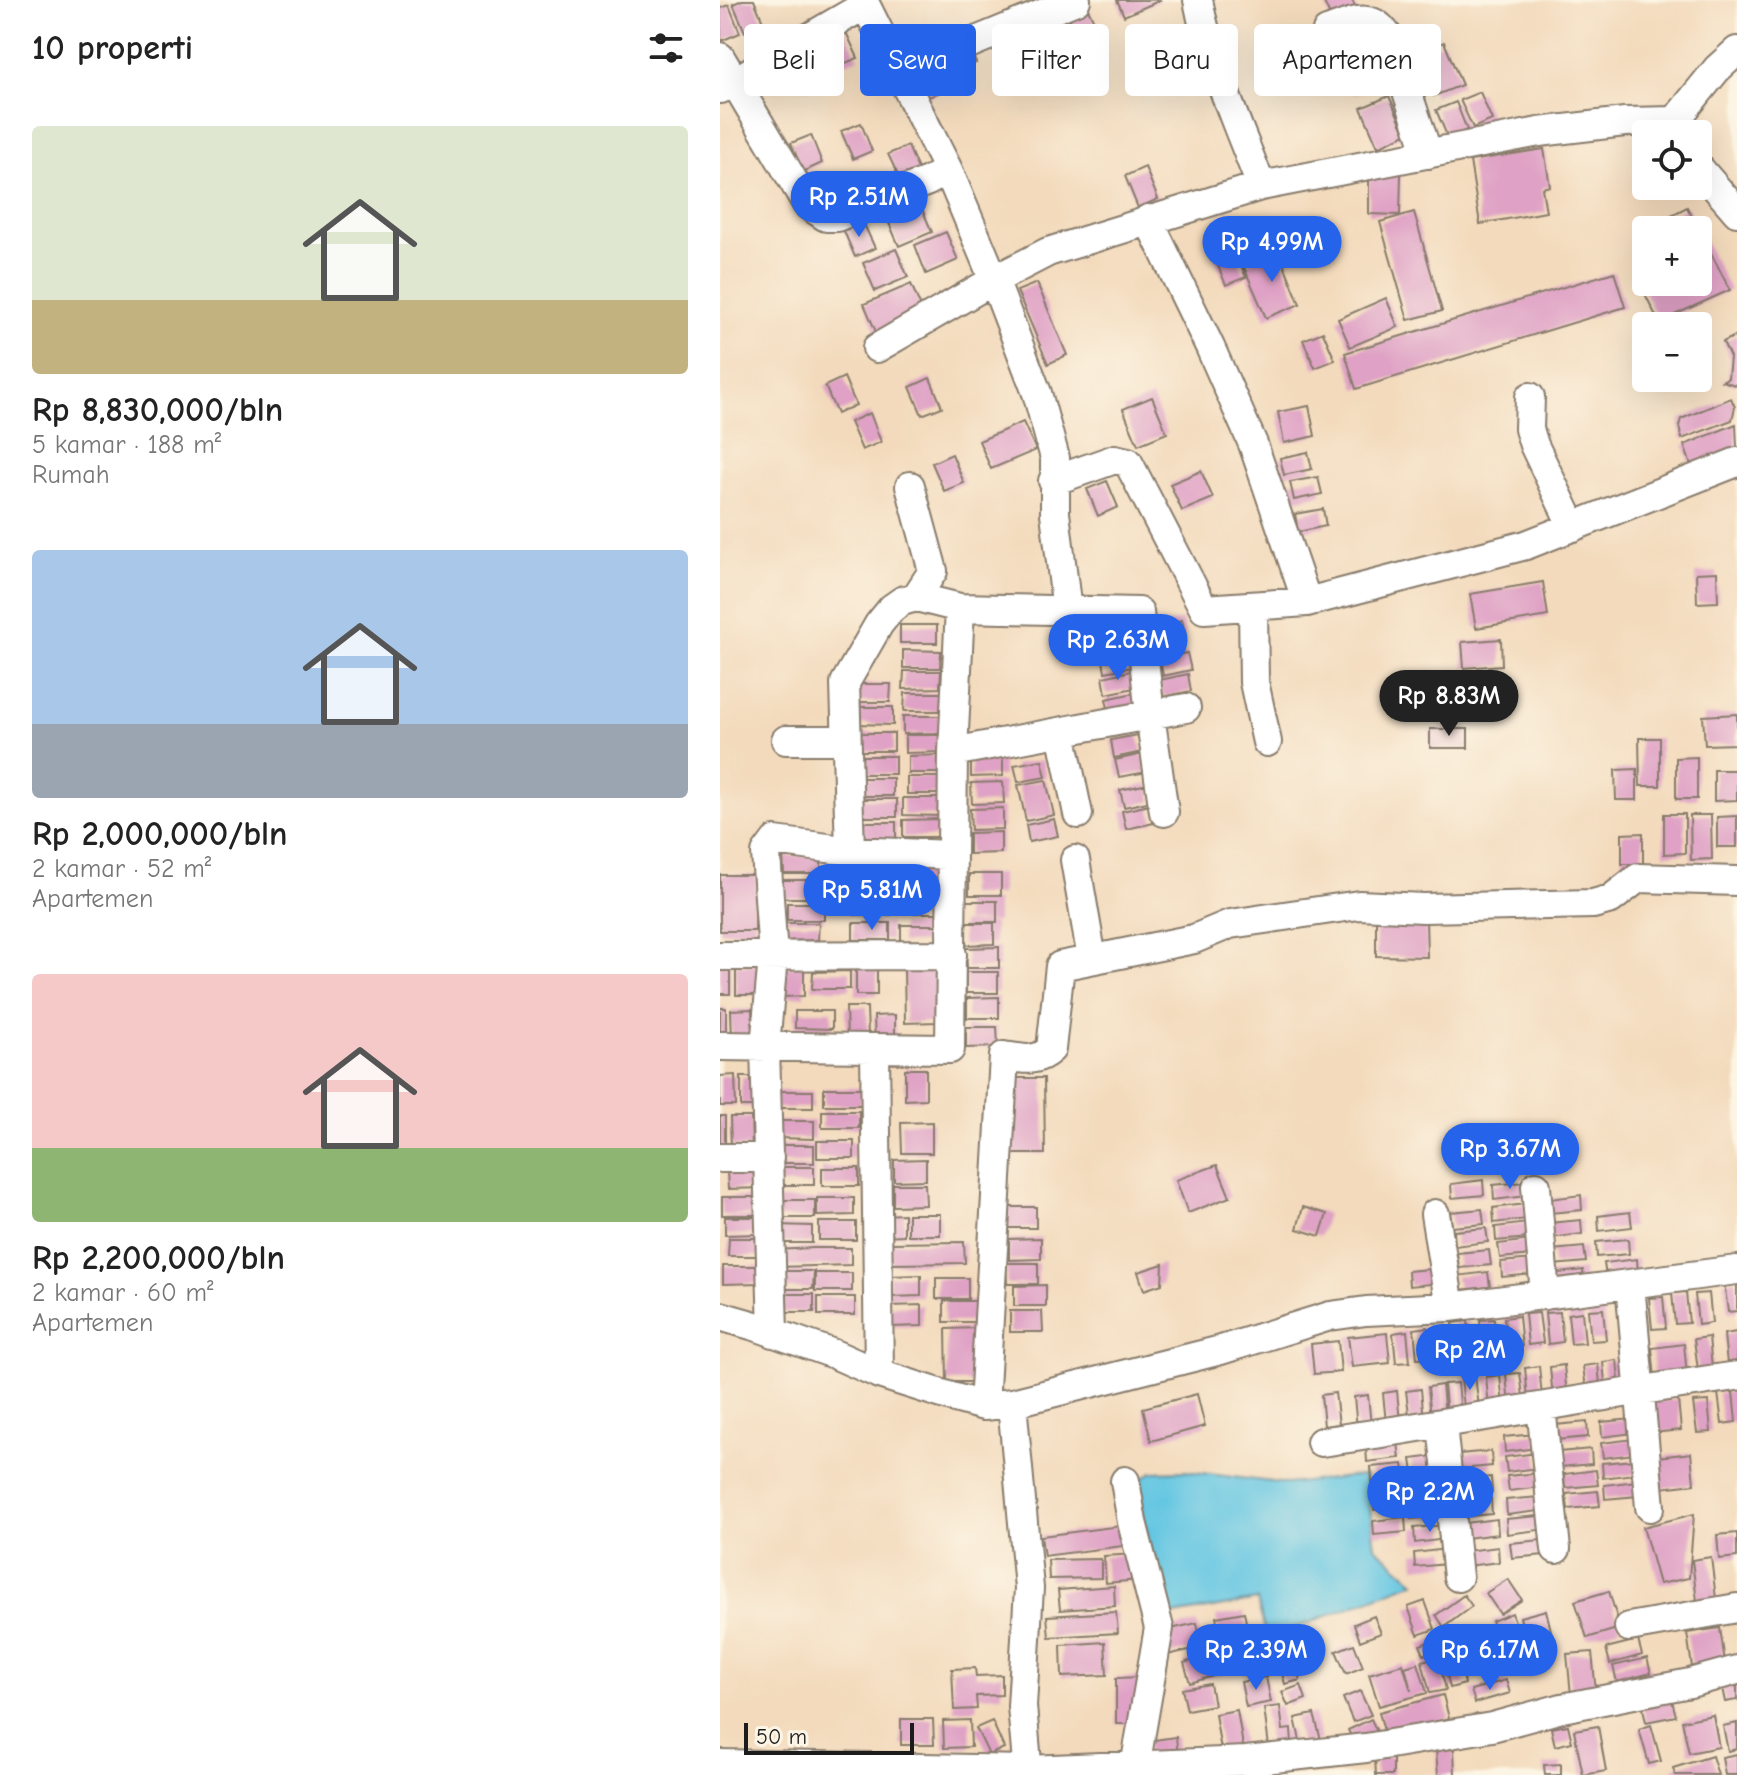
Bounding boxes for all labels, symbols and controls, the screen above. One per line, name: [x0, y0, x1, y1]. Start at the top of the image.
chip: Beli: [744, 24, 844, 96]
chip: Sewa: [860, 24, 976, 96]
chip: Filter: [992, 24, 1109, 96]
chip: Baru: [1125, 24, 1238, 96]
chip: Apartemen: [1254, 24, 1441, 96]
icon: filters: [644, 26, 688, 70]
text: 10 properti: [32, 28, 193, 68]
map controls: [1632, 120, 1712, 392]
button: locate: [1632, 120, 1712, 200]
pin: Rp 2.51M: [776, 171, 942, 239]
icon: home: [288, 178, 432, 322]
text: Rp 2.51M: [809, 182, 909, 212]
pin: Rp 4.99M: [1189, 216, 1355, 284]
button: +: [1632, 216, 1712, 296]
text: Rp 4.99M: [1220, 227, 1324, 257]
button: −: [1632, 312, 1712, 392]
text: Rp 8,830,000/bln: [32, 390, 283, 430]
text: 5 kamar · 188 m²: [32, 430, 221, 460]
text: Rumah: [32, 460, 110, 490]
icon: home: [288, 602, 432, 746]
pin: Rp 2.63M: [1035, 614, 1201, 682]
text: Rp 2.63M: [1067, 625, 1170, 655]
pin: Rp 8.83M: [1366, 670, 1532, 738]
text: Rp 8.83M: [1397, 681, 1501, 711]
text: Rp 2,000,000/bln: [32, 814, 287, 854]
text: 2 kamar · 52 m²: [32, 854, 211, 884]
pin: Rp 5.81M: [789, 864, 955, 932]
text: Rp 5.81M: [822, 875, 922, 905]
text: Apartemen: [32, 884, 153, 914]
icon: home: [288, 1026, 432, 1170]
pin: Rp 3.67M: [1427, 1123, 1593, 1191]
text: Rp 3.67M: [1459, 1134, 1561, 1164]
text: Rp 2,200,000/bln: [32, 1238, 285, 1278]
text: 2 kamar · 60 m²: [32, 1278, 214, 1308]
text: Apartemen: [32, 1308, 153, 1338]
pin: Rp 2M: [1414, 1324, 1526, 1392]
text: Rp 2M: [1434, 1335, 1506, 1365]
pin: Rp 2.2M: [1356, 1466, 1504, 1534]
text: Rp 2.2M: [1385, 1477, 1475, 1507]
pin: Rp 2.39M: [1173, 1624, 1339, 1692]
pin: Rp 6.17M: [1407, 1624, 1573, 1692]
text: Rp 2.39M: [1205, 1635, 1308, 1665]
text: Rp 6.17M: [1440, 1635, 1540, 1665]
scale bar: [744, 1719, 914, 1755]
text: 50 m: [756, 1724, 807, 1750]

